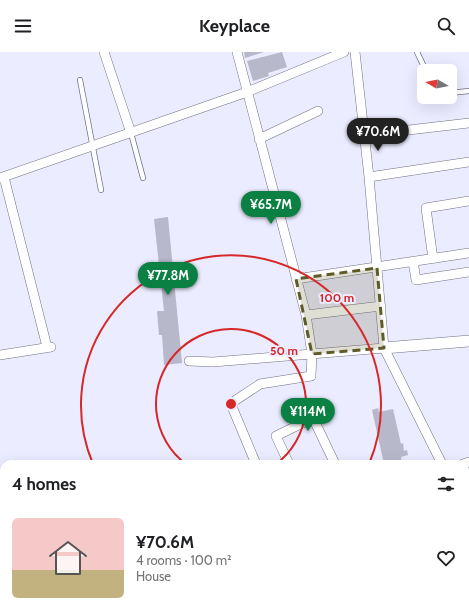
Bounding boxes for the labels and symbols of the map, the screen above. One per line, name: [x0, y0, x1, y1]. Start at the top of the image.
north arrow: [417, 64, 457, 104]
pin: ¥70.6M: [345, 118, 411, 152]
pin: ¥65.7M: [238, 191, 304, 225]
pin: ¥77.8M: [135, 262, 201, 296]
text: 100 m: [320, 290, 354, 305]
text: 50 m: [270, 343, 298, 358]
centre of rings: [224, 397, 238, 411]
pin: ¥114M: [280, 398, 336, 432]

